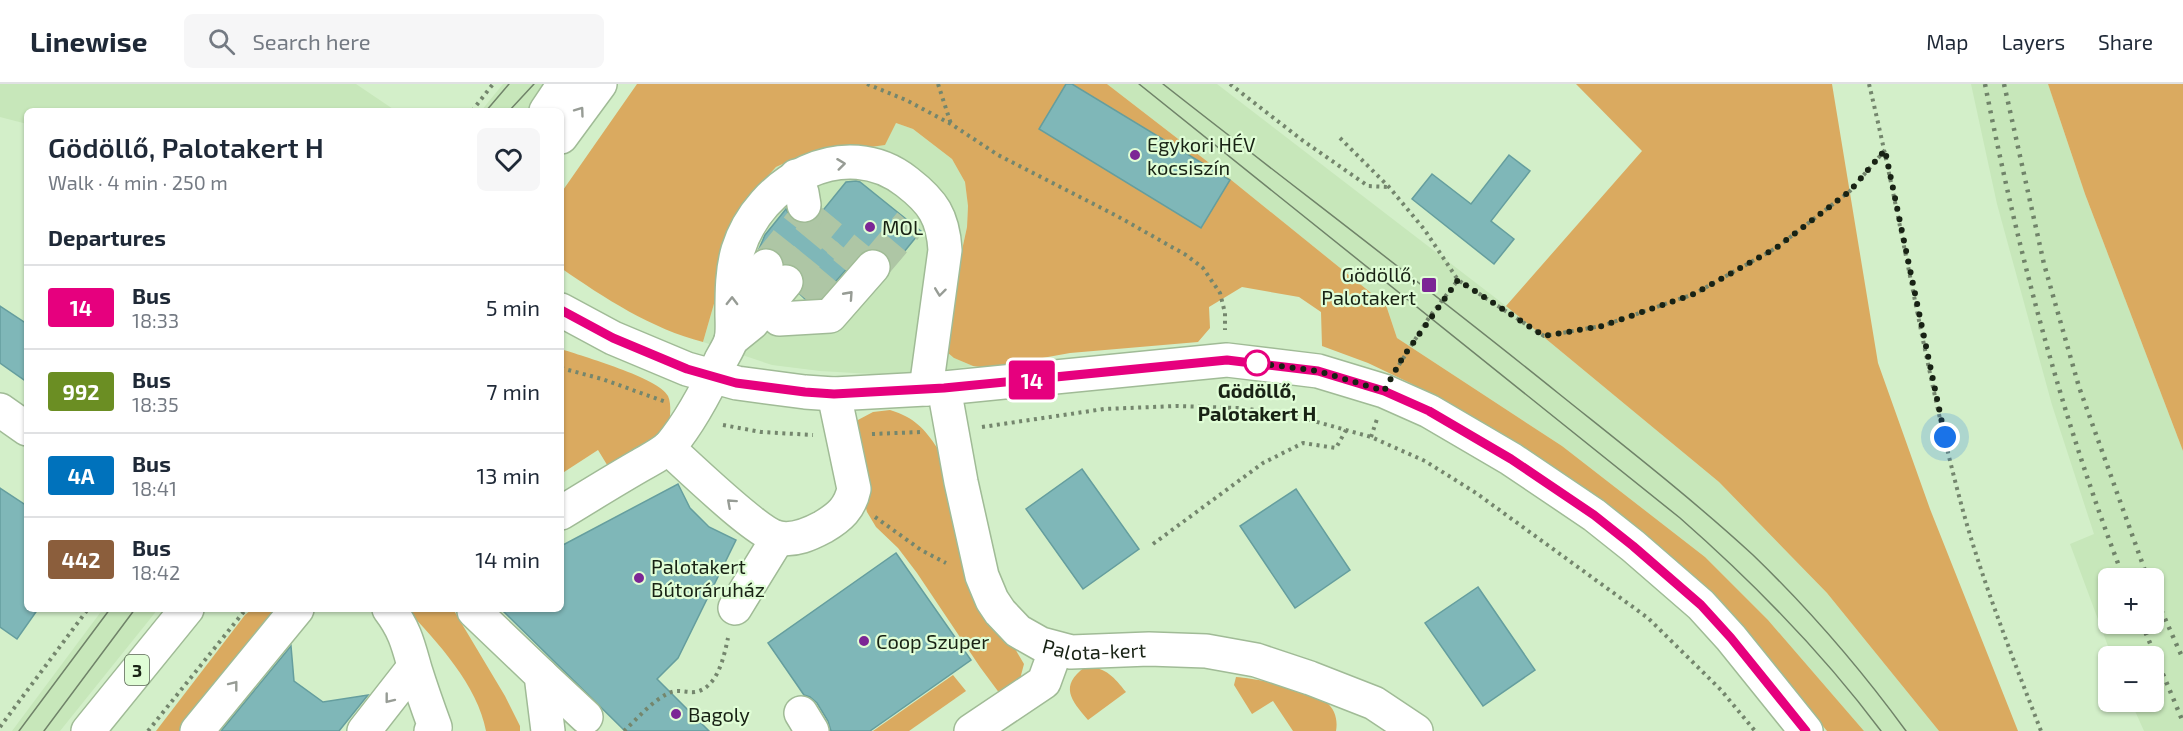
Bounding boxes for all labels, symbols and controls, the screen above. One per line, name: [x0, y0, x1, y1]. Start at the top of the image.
search box: [184, 14, 604, 68]
text: Linewise: [30, 24, 148, 58]
icon: search: [205, 25, 238, 58]
text: Search here: [253, 28, 371, 54]
text: Map: [1926, 29, 1968, 54]
text: Layers: [2001, 29, 2065, 54]
text: Share: [2098, 29, 2153, 54]
one-way arrow: [573, 106, 584, 117]
button: heart: [477, 128, 540, 191]
text: Gödöllő, Palotakert H: [48, 130, 324, 164]
place label: Egykori HÉV kocsiszín: [1147, 132, 1255, 179]
marker: Egykori HÉV kocsiszín: [1128, 148, 1142, 162]
one-way arrow: [836, 158, 846, 170]
text: Walk · 4 min · 250 m: [48, 170, 228, 194]
place label: MOL: [882, 215, 923, 239]
marker: MOL: [863, 220, 877, 234]
text: Departures: [48, 224, 166, 250]
place label: Gödöllő, Palotakert: [1321, 262, 1416, 309]
marker: Gödöllő, Palotakert: [1420, 276, 1438, 294]
text: Bus: [132, 282, 171, 308]
one-way arrow: [934, 287, 946, 296]
one-way arrow: [842, 291, 853, 302]
text: 5 min: [486, 294, 540, 320]
text: 14: [70, 295, 92, 320]
one-way arrow: [726, 297, 738, 306]
text: 18:33: [132, 308, 179, 332]
marker: Gödöllő, Palotakert H: [1244, 350, 1270, 376]
line badge: 14: [1005, 360, 1059, 400]
text: Bus: [132, 366, 171, 392]
text: 14: [1021, 368, 1043, 393]
text: 7 min: [486, 378, 540, 404]
place label: Gödöllő, Palotakert H: [1198, 378, 1316, 425]
text: 992: [63, 379, 99, 404]
text: 18:35: [132, 392, 179, 416]
your location: [1930, 422, 1960, 452]
text: Bus: [132, 450, 171, 476]
text: 13 min: [477, 462, 540, 488]
text: 4A: [67, 463, 95, 488]
text: 18:41: [132, 476, 177, 500]
one-way arrow: [727, 499, 738, 510]
text: Bus: [132, 534, 171, 560]
text: 14 min: [475, 546, 540, 572]
text: 442: [62, 547, 100, 572]
place label: Palotakert Bútoráruház: [651, 554, 765, 601]
text: 18:42: [132, 560, 180, 584]
map controls: [2098, 568, 2164, 712]
button: +: [2098, 568, 2164, 634]
marker: Palotakert Bútoráruház: [632, 571, 646, 585]
place label: Coop Szuper: [876, 629, 989, 653]
street label: Palota-kert: [1040, 633, 1147, 664]
marker: Coop Szuper: [857, 634, 871, 648]
button: −: [2098, 646, 2164, 712]
road number: 3: [125, 655, 149, 685]
one-way arrow: [226, 681, 237, 692]
one-way arrow: [386, 692, 397, 703]
place label: Bagoly: [688, 702, 750, 726]
marker: Bagoly: [669, 707, 683, 721]

